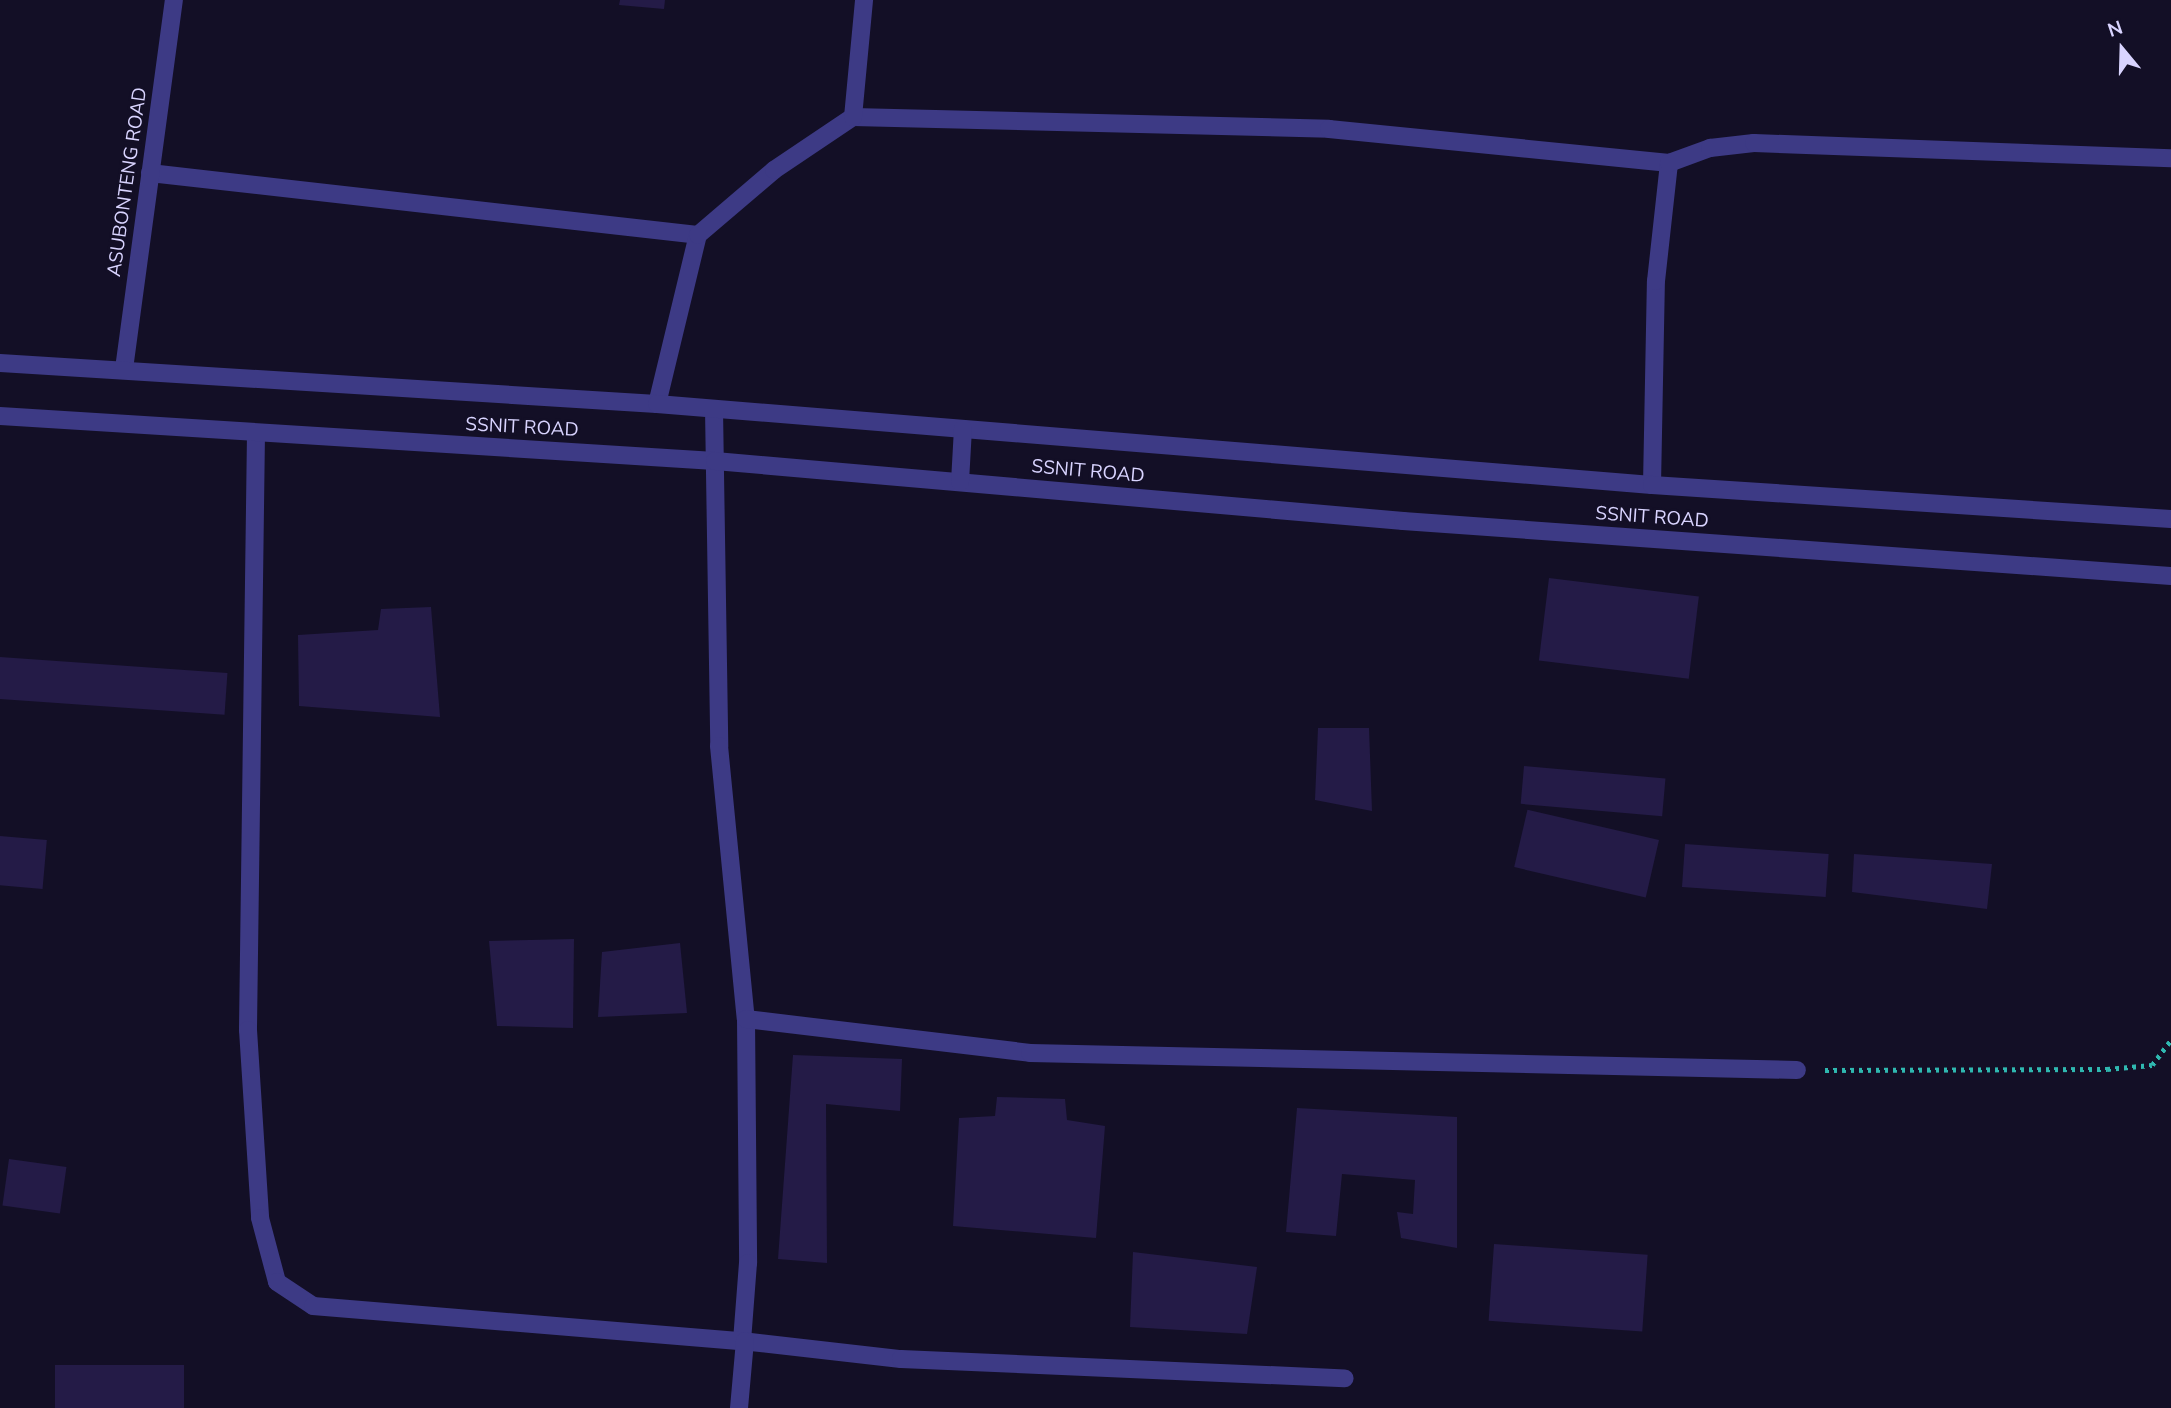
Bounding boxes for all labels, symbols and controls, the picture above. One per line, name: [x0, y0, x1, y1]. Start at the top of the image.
north arrow: [2087, 14, 2157, 84]
text: N: [2104, 15, 2126, 44]
street label: ASUBONTENG ROAD: [103, 86, 153, 278]
street label: SSNIT ROAD: [465, 414, 579, 442]
street label: SSNIT ROAD: [1030, 456, 1146, 488]
street label: SSNIT ROAD: [1595, 503, 1709, 533]

